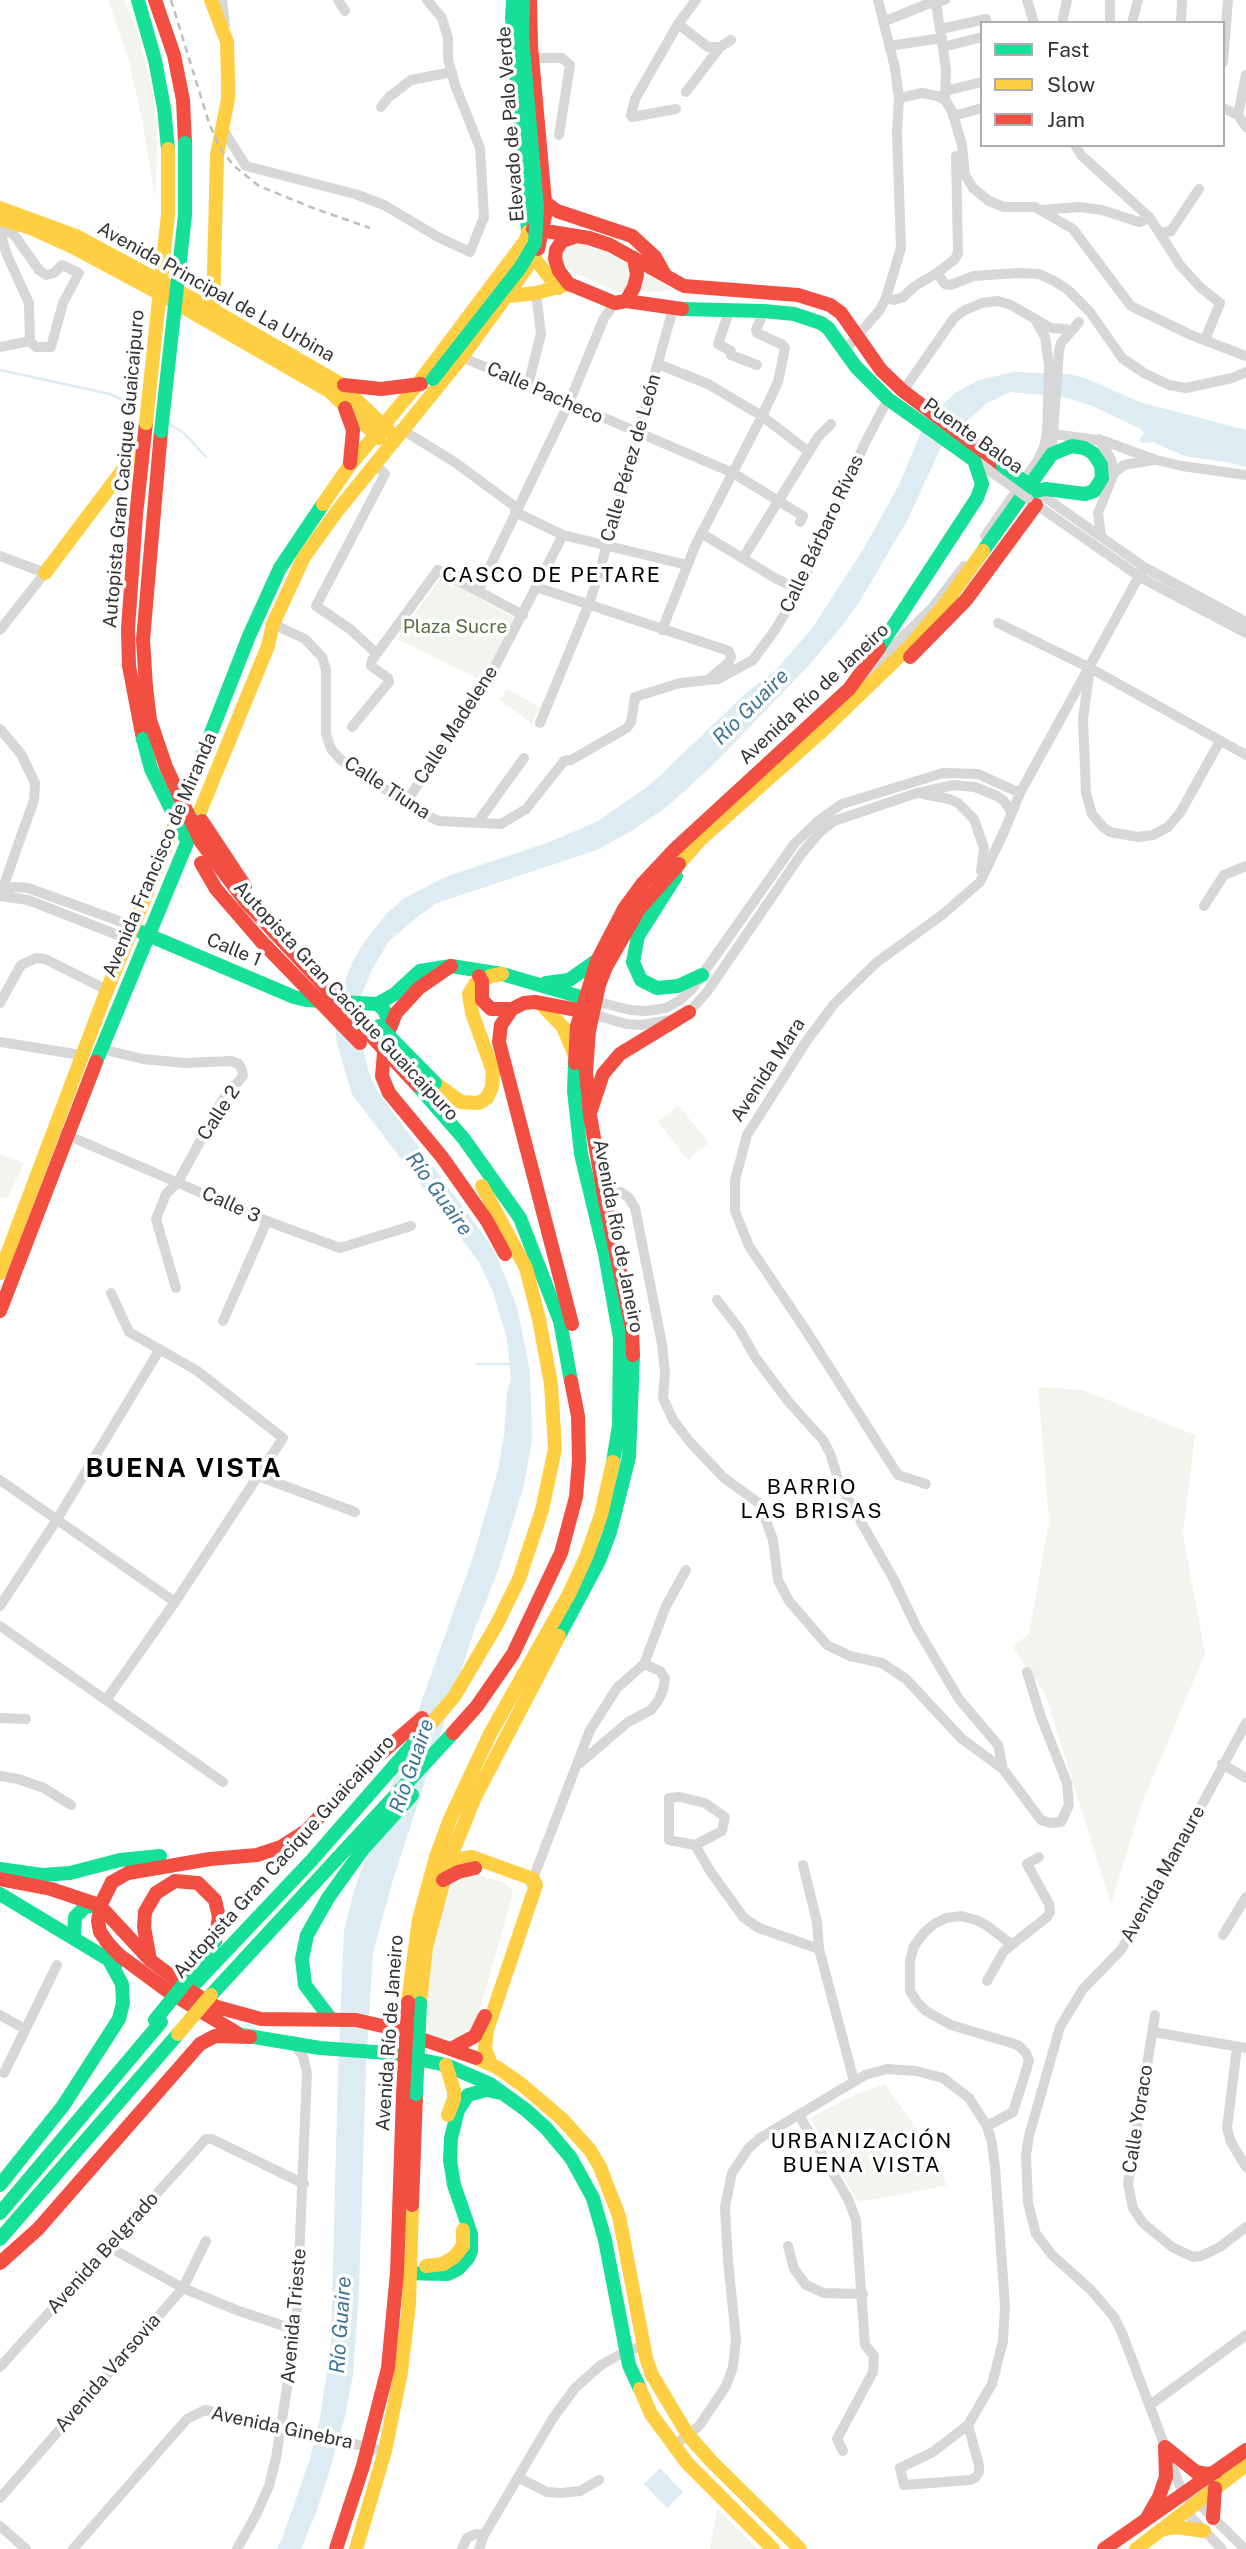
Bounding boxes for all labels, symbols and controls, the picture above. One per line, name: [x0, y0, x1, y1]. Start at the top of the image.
legend: [980, 21, 1225, 147]
street label: Elevado de Palo Verde: [493, 26, 529, 222]
text: Fast: [1047, 37, 1089, 62]
text: Slow: [1047, 72, 1095, 97]
text: Jam: [1047, 107, 1085, 132]
street label: Avenida Principal de La Urbina: [93, 217, 339, 367]
street label: Autopista Gran Cacique Guaicaipuro: [99, 309, 149, 629]
street label: Calle Pacheco: [483, 357, 607, 429]
street label: Calle Pérez de León: [596, 371, 666, 545]
street label: Puente Baloa: [919, 393, 1027, 479]
street label: Calle Bárbaro Rívas: [775, 452, 869, 616]
district label: CASCO DE PETARE: [444, 563, 660, 589]
park label: Plaza Sucre: [403, 616, 507, 638]
street label: Avenida Río de Janeiro: [734, 619, 894, 769]
street label: Calle Madelene: [409, 661, 503, 789]
water label: Río Guaire: [708, 664, 794, 750]
street label: Avenida Francisco de Miranda: [98, 729, 222, 981]
street label: Calle Tiuna: [340, 752, 434, 824]
street label: Autopista Gran Cacique Guaicaipuro: [229, 876, 463, 1126]
street label: Calle 1: [203, 928, 265, 972]
street label: Avenida Mara: [726, 1014, 810, 1126]
street label: Calle 2: [193, 1081, 245, 1145]
street label: Avenida Río de Janeiro: [588, 1137, 648, 1335]
water label: Río Guaire: [400, 1147, 478, 1241]
street label: Calle 3: [198, 1182, 264, 1228]
district label: BUENA VISTA: [87, 1453, 281, 1485]
district label: BARRIO LAS BRISAS: [742, 1475, 882, 1525]
water label: Río Guaire: [384, 1716, 440, 1816]
street label: Autopista Gran Cacique Guaicaipuro: [169, 1731, 399, 1983]
street label: Avenida Manaure: [1116, 1802, 1210, 1946]
street label: Avenida Río de Janeiro: [372, 1934, 408, 2132]
street label: Calle Yoraco: [1118, 2063, 1158, 2175]
district label: URBANIZACIÓN BUENA VISTA: [772, 2129, 952, 2179]
street label: Avenida Belgrado: [42, 2188, 164, 2318]
street label: Avenida Trieste: [277, 2248, 311, 2384]
water label: Río Guaire: [325, 2275, 357, 2375]
street label: Avenida Varsovia: [50, 2309, 166, 2437]
street label: Avenida Ginebra: [209, 2402, 355, 2454]

